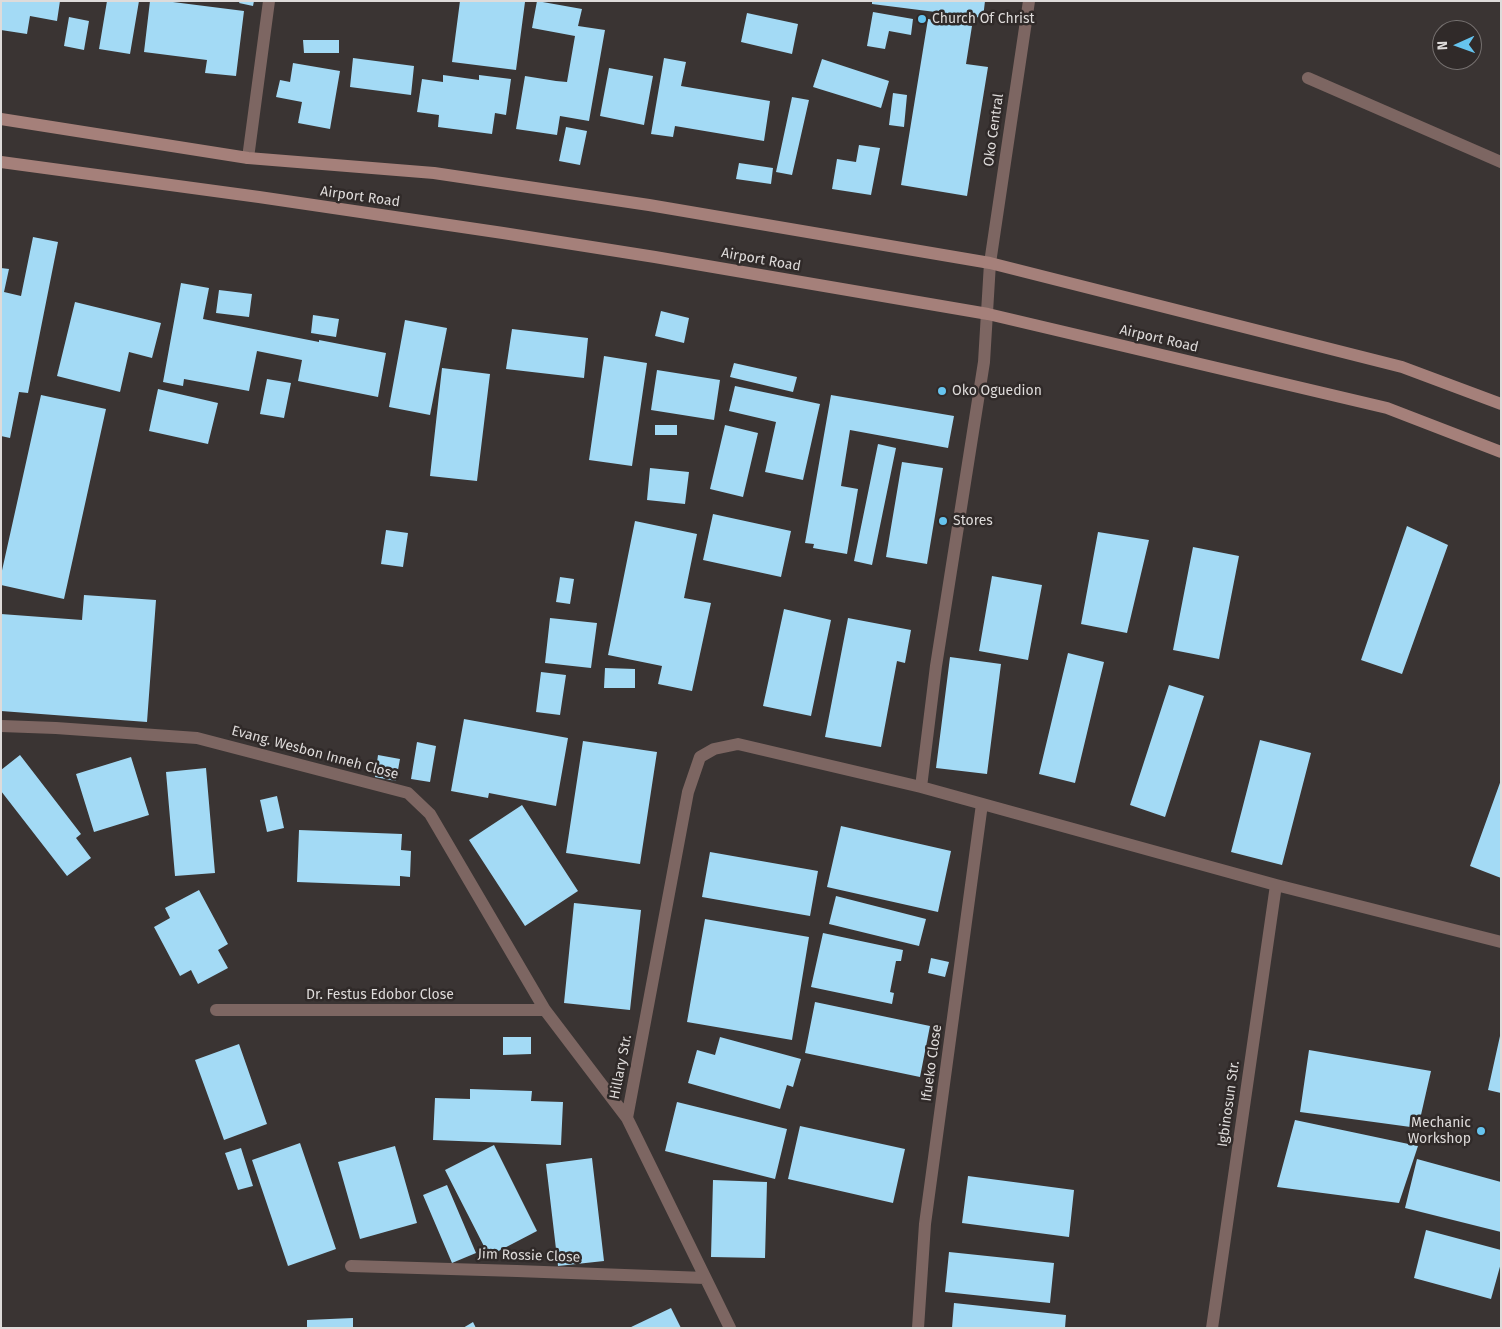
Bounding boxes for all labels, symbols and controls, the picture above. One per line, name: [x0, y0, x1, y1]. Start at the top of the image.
place label: Church Of Christ: [932, 11, 1035, 27]
marker: Church Of Christ: [916, 13, 928, 25]
north arrow: [1432, 20, 1482, 70]
text: N: [1434, 41, 1451, 50]
street label: Oko Central: [981, 92, 1007, 168]
street label: Airport Road: [319, 183, 401, 211]
street label: Airport Road: [720, 245, 802, 275]
street label: Airport Road: [1118, 322, 1200, 356]
place label: Oko Oguedion: [952, 383, 1042, 399]
marker: Oko Oguedion: [936, 385, 948, 397]
place label: Stores: [953, 513, 993, 529]
marker: Stores: [937, 515, 949, 527]
street label: Evang. Wesbon Inneh Close: [230, 723, 400, 783]
street label: Dr. Festus Edobor Close: [306, 987, 454, 1003]
street label: Ifueko Close: [918, 1023, 946, 1103]
street label: Hillary Str.: [607, 1033, 635, 1101]
street label: Igbinosun Str.: [1215, 1060, 1243, 1148]
place label: Mechanic Workshop: [1408, 1115, 1471, 1148]
marker: Mechanic Workshop: [1475, 1125, 1487, 1137]
street label: Jim Rossie Close: [477, 1246, 581, 1266]

